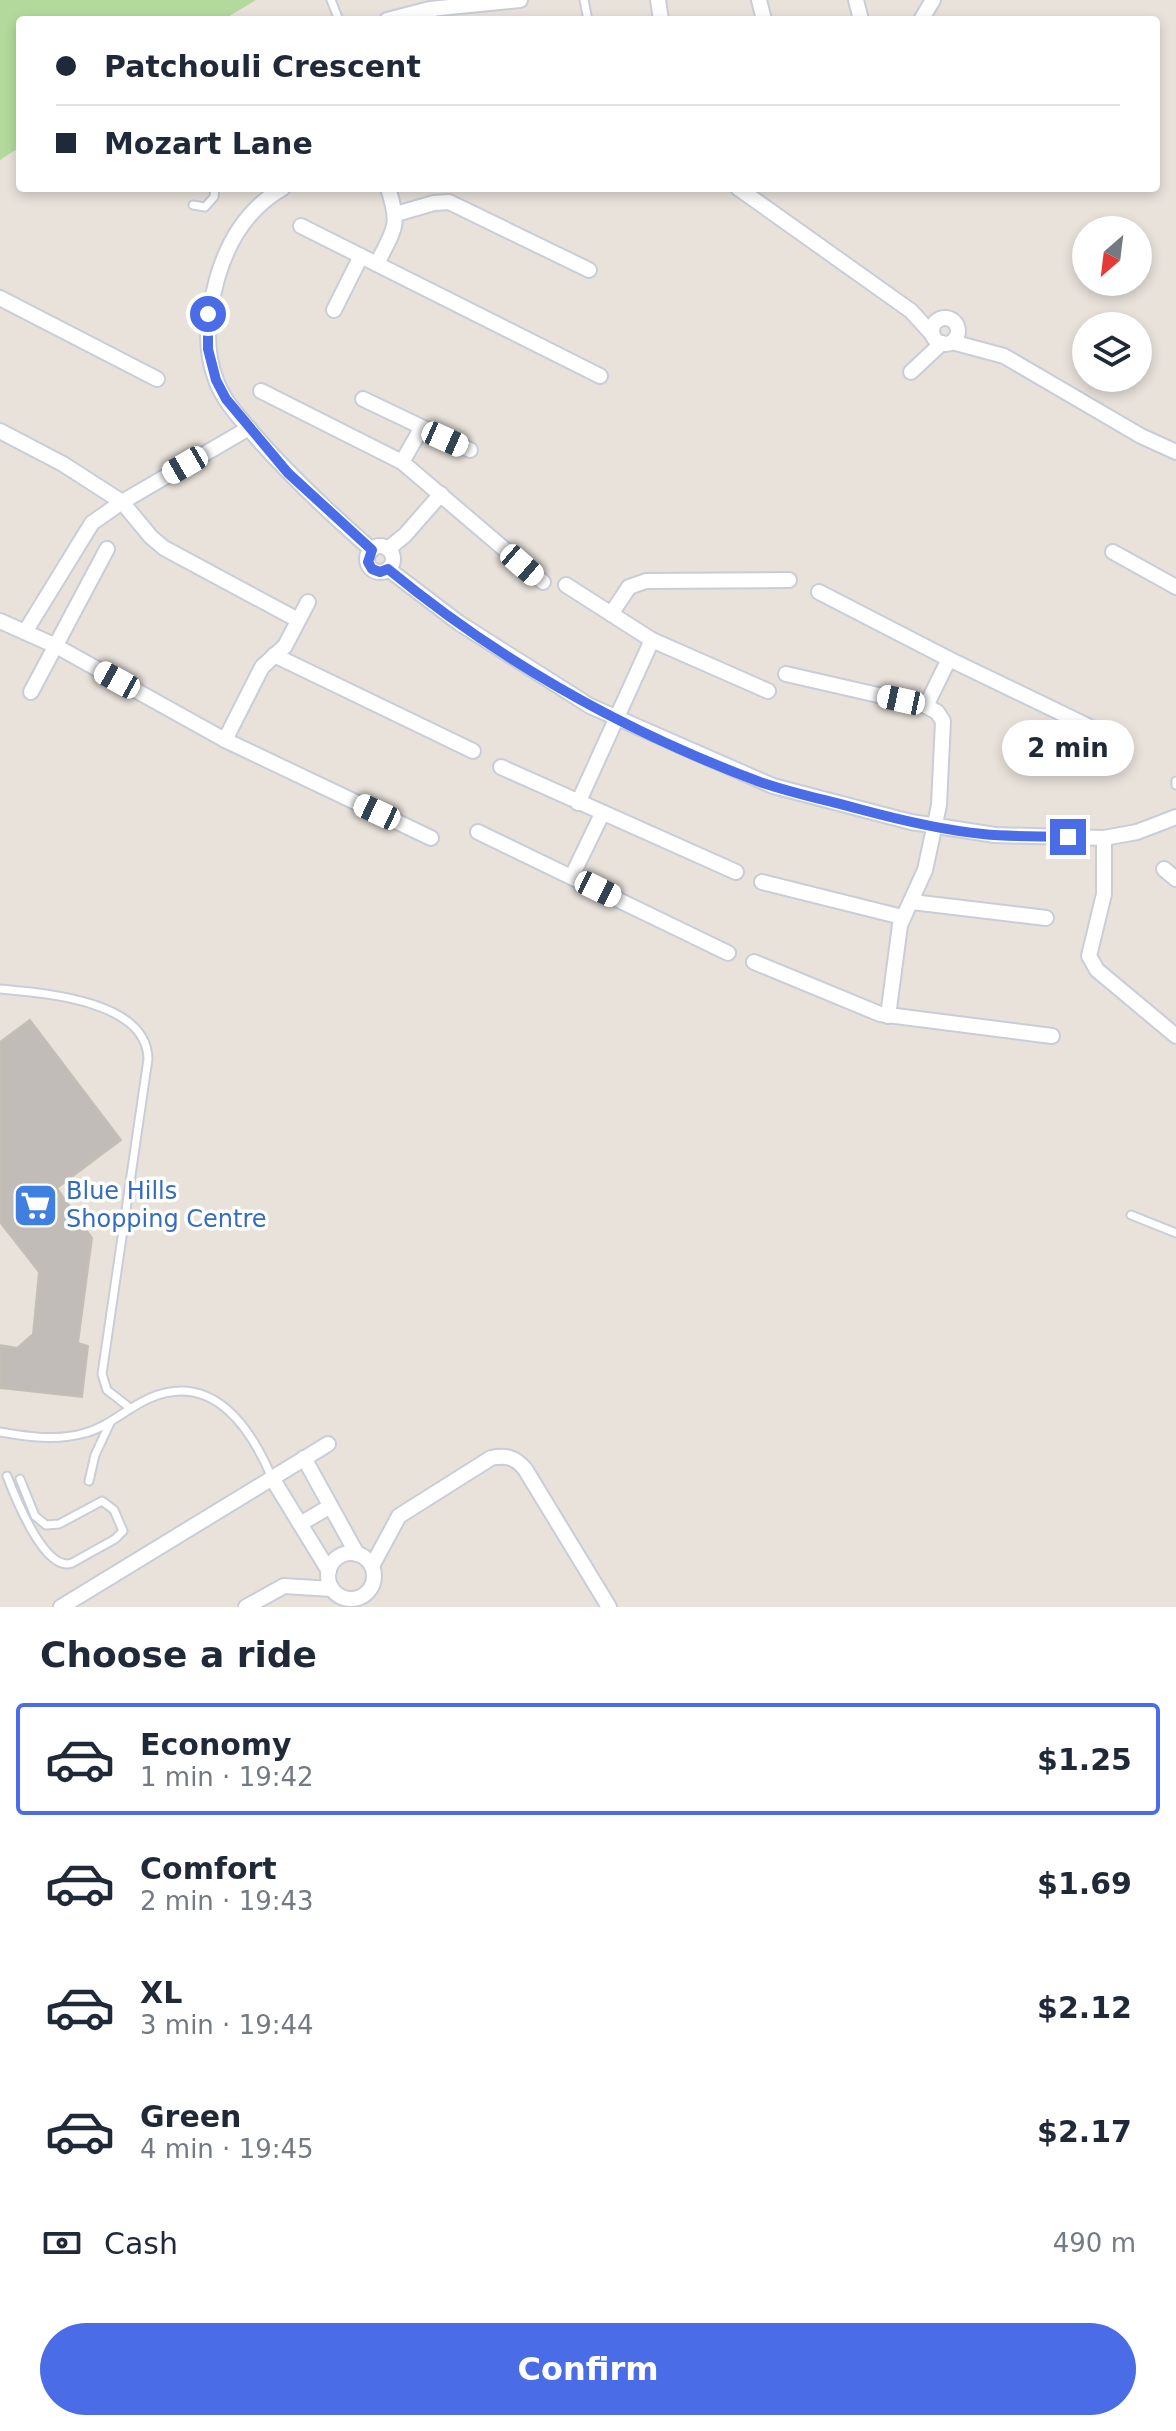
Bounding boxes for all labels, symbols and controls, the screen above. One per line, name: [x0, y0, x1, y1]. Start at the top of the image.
text: Patchouli Crescent: [104, 49, 421, 84]
text: Mozart Lane: [104, 126, 313, 161]
north arrow: [1072, 216, 1152, 296]
map controls: [1072, 216, 1152, 392]
route start: [190, 296, 226, 332]
button: layers: [1072, 312, 1152, 392]
car: [418, 418, 472, 460]
car: [158, 443, 212, 487]
car: [496, 540, 548, 590]
car: [90, 658, 144, 702]
car: [875, 683, 927, 717]
callout: 2 min: [1002, 721, 1134, 777]
text: 2 min: [1027, 733, 1109, 763]
car: [350, 791, 404, 833]
route end: [1050, 819, 1086, 855]
car: [571, 868, 625, 910]
place label: Blue Hills Shopping Centre: [66, 1177, 267, 1233]
supermarket icon: Blue Hills Shopping Centre: [11, 1181, 59, 1229]
text: Choose a ride: [40, 1634, 317, 1675]
icon: car: [44, 1723, 116, 1795]
text: Economy: [140, 1727, 292, 1762]
text: $1.25: [1037, 1742, 1132, 1777]
text: 1 min · 19:42: [140, 1762, 314, 1792]
icon: car: [44, 1847, 116, 1919]
text: Comfort: [140, 1851, 277, 1886]
text: $1.69: [1037, 1866, 1132, 1901]
text: 2 min · 19:43: [140, 1886, 314, 1916]
icon: car: [44, 1971, 116, 2043]
text: XL: [140, 1975, 182, 2010]
text: $2.12: [1037, 1990, 1132, 2025]
text: 3 min · 19:44: [140, 2010, 314, 2040]
icon: car: [44, 2095, 116, 2167]
text: Green: [140, 2099, 241, 2134]
text: $2.17: [1037, 2114, 1132, 2149]
text: 4 min · 19:45: [140, 2134, 314, 2164]
icon: cash: [40, 2221, 84, 2265]
text: Cash: [104, 2226, 178, 2261]
text: 490 m: [1053, 2228, 1136, 2258]
button: Confirm: [40, 2323, 1136, 2415]

